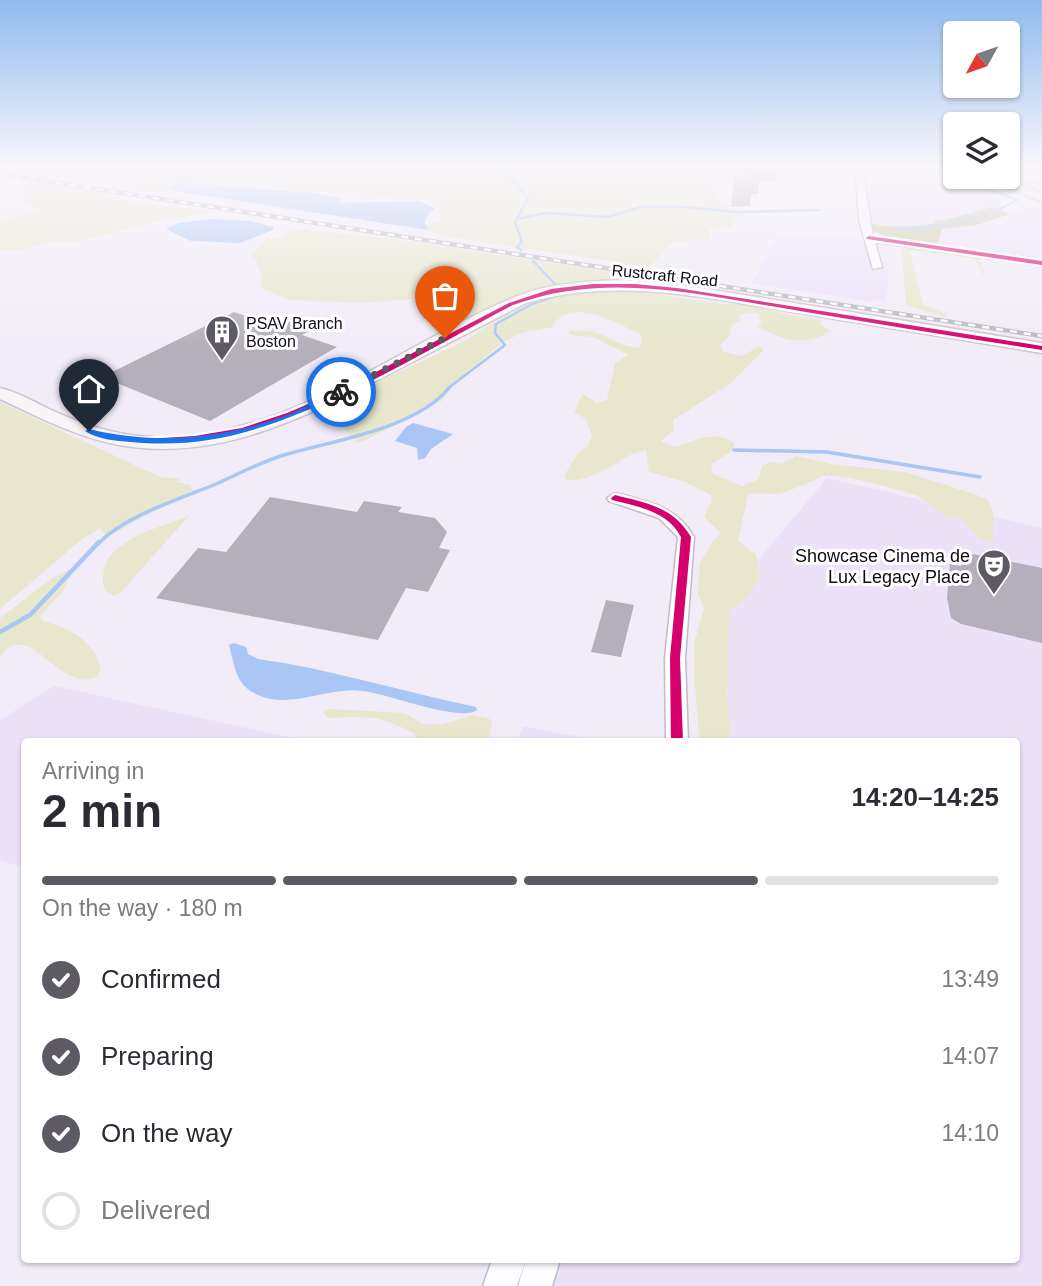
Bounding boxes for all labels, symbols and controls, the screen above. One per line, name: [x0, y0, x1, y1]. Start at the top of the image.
north arrow: [943, 21, 1020, 98]
map controls: [943, 21, 1020, 189]
button: layers: [943, 112, 1020, 189]
street label: Rustcraft Road: [611, 261, 719, 290]
pin: [415, 266, 475, 338]
icon: bag: [426, 277, 464, 315]
building icon: PSAV Branch Boston: [203, 313, 241, 362]
place label: PSAV Branch Boston: [246, 315, 343, 350]
courier: [306, 357, 376, 427]
pin: [59, 359, 119, 431]
icon: home: [70, 370, 108, 408]
icon: bike: [322, 373, 360, 411]
place label: Showcase Cinema de Lux Legacy Place: [795, 546, 970, 587]
theatre icon: Showcase Cinema de Lux Legacy Place: [975, 547, 1013, 596]
text: Arriving in: [42, 758, 144, 784]
text: 14:20–14:25: [852, 782, 999, 812]
text: 2 min: [42, 785, 162, 837]
text: On the way · 180 m: [42, 895, 243, 921]
icon: check: [42, 961, 80, 999]
text: Confirmed: [101, 964, 221, 994]
text: 13:49: [941, 966, 999, 992]
icon: check: [42, 1038, 80, 1076]
text: Preparing: [101, 1041, 214, 1071]
text: 14:07: [941, 1043, 999, 1069]
icon: check: [42, 1115, 80, 1153]
text: On the way: [101, 1118, 233, 1148]
text: 14:10: [941, 1120, 999, 1146]
text: Delivered: [101, 1195, 211, 1225]

